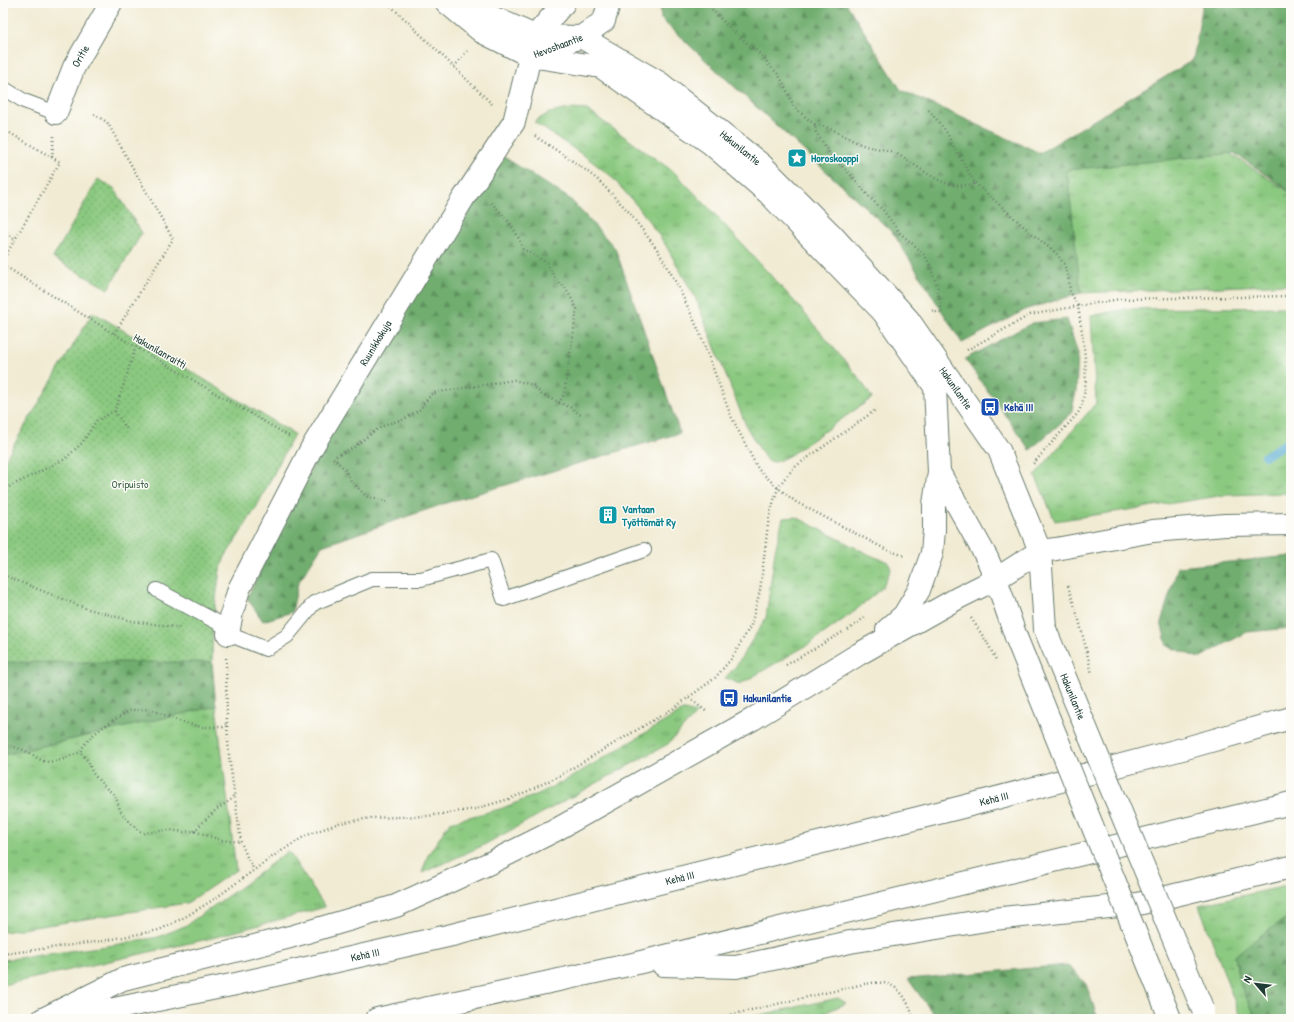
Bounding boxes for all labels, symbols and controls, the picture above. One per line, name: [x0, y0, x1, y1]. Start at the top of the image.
street label: Hevoshaantie: [532, 30, 585, 61]
street label: Oritie: [68, 42, 93, 70]
street label: Hakunilantie: [717, 127, 764, 169]
place icon: Horoskooppi: [786, 147, 808, 169]
place label: Horoskooppi: [811, 151, 859, 166]
street label: Ruunikkokuja: [356, 317, 395, 368]
street label: Hakunilanraitti: [131, 330, 189, 372]
street label: Hakunilantie: [936, 364, 976, 413]
bus stop icon: Kehä III: [979, 396, 1001, 418]
place label: Kehä III: [1004, 400, 1034, 414]
park label: Oripuisto: [112, 477, 149, 491]
place label: Vantaan Työttömät Ry: [621, 502, 676, 530]
building icon: Vantaan Työttömät Ry: [597, 504, 619, 526]
street label: Hakunilantie: [1057, 671, 1089, 722]
bus stop icon: Hakunilantie: [718, 687, 740, 709]
place label: Hakunilantie: [743, 691, 792, 705]
street label: Kehä III: [978, 788, 1010, 809]
street label: Kehä III: [664, 867, 696, 888]
street label: Kehä III: [349, 945, 381, 965]
north arrow: [1236, 964, 1276, 1004]
text: N: [1240, 973, 1255, 985]

